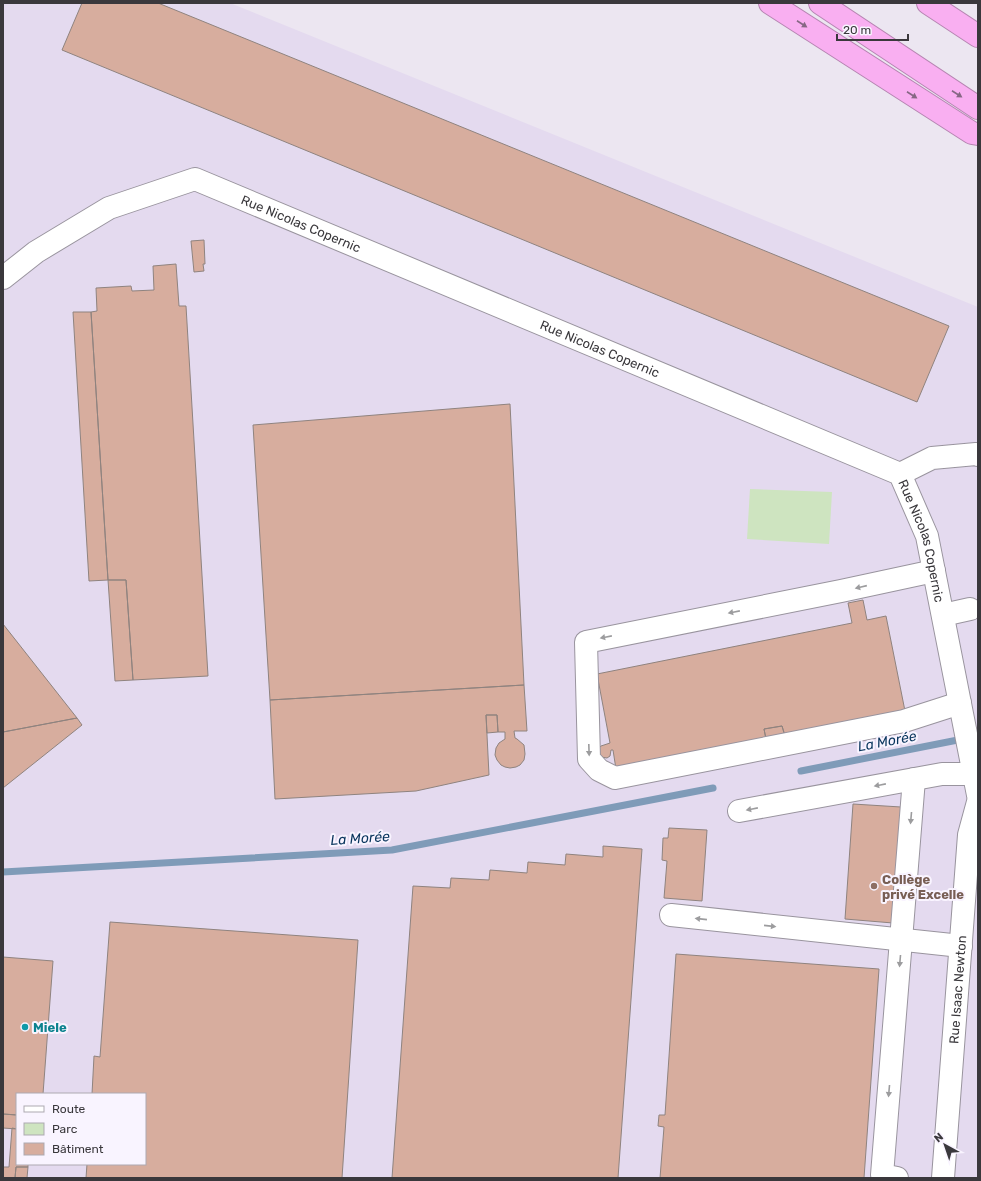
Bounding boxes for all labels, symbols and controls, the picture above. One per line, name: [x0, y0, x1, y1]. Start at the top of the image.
scale bar: [837, 16, 908, 42]
one-way arrow: [797, 20, 808, 28]
text: 20 m: [843, 23, 871, 37]
one-way arrow: [952, 90, 962, 98]
one-way arrow: [906, 91, 918, 98]
street label: Rue Nicolas Copernic: [239, 192, 363, 256]
street label: Rue Nicolas Copernic: [538, 317, 662, 381]
street label: Rue Nicolas Copernic: [895, 477, 947, 604]
one-way arrow: [855, 584, 867, 590]
one-way arrow: [728, 610, 740, 616]
one-way arrow: [600, 635, 612, 641]
water label: La Morée: [856, 727, 918, 756]
one-way arrow: [586, 744, 592, 757]
one-way arrow: [874, 782, 886, 788]
one-way arrow: [746, 806, 758, 812]
one-way arrow: [908, 812, 915, 824]
water label: La Morée: [330, 828, 391, 849]
place label: Collège privé Excelle: [882, 872, 964, 902]
marker: Collège privé Excelle: [869, 881, 879, 891]
one-way arrow: [695, 915, 707, 922]
one-way arrow: [764, 923, 776, 929]
street label: Rue Isaac Newton: [946, 935, 969, 1044]
one-way arrow: [896, 955, 903, 967]
place label: Miele: [33, 1020, 67, 1035]
marker: Miele: [20, 1022, 30, 1032]
one-way arrow: [886, 1085, 892, 1097]
legend: [16, 1093, 146, 1165]
text: Route: [52, 1102, 86, 1116]
text: Parc: [52, 1122, 78, 1136]
north arrow: [925, 1125, 965, 1165]
text: N: [932, 1130, 946, 1145]
text: Bâtiment: [52, 1142, 104, 1156]

